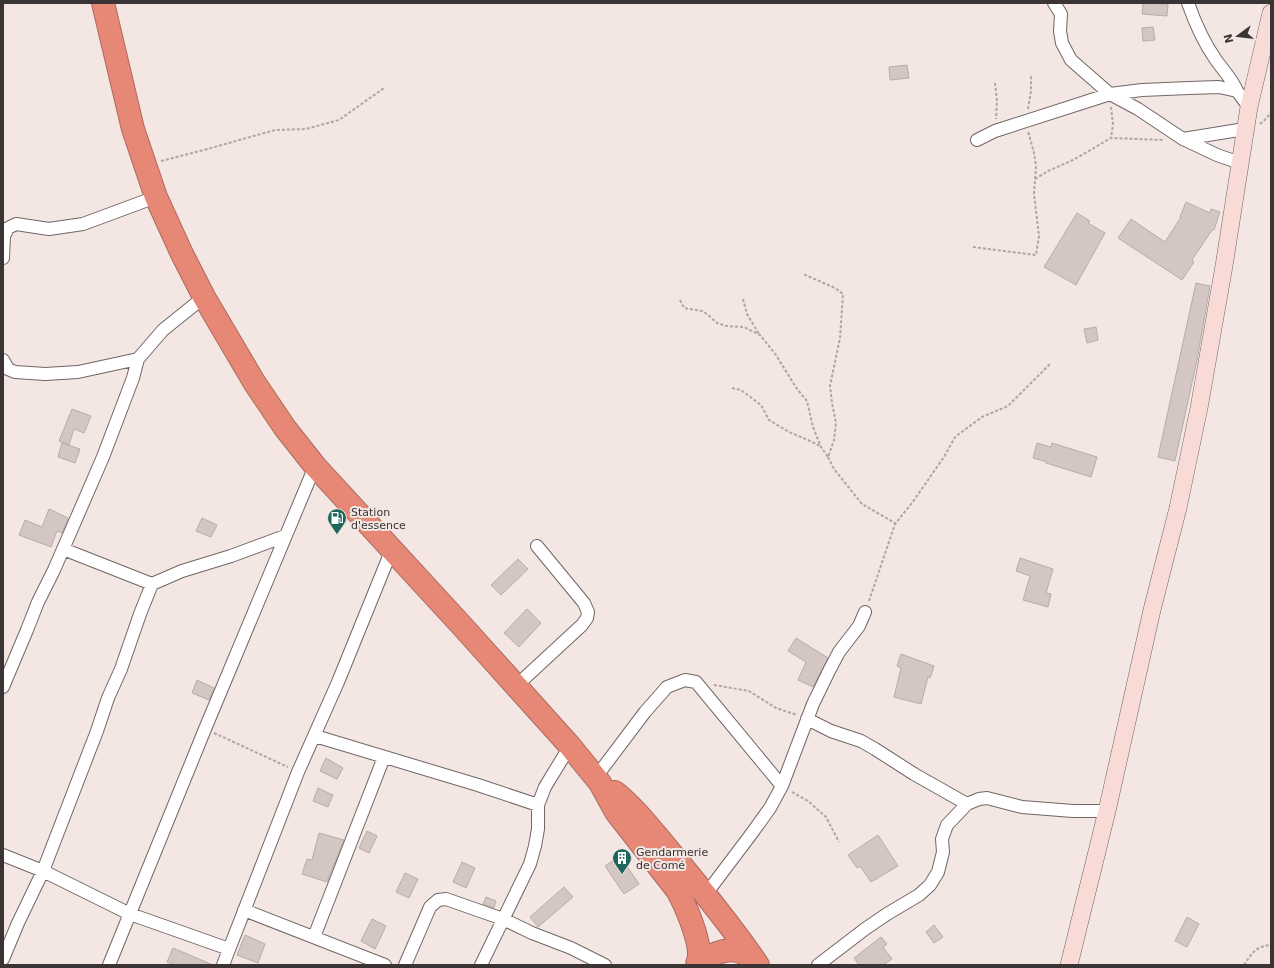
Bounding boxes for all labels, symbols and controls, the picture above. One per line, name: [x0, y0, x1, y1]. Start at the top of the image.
north arrow: [1218, 16, 1258, 56]
text: N: [1221, 32, 1236, 45]
place label: Station d'essence: [351, 506, 406, 532]
fuel station icon: Station d'essence: [326, 507, 348, 535]
place label: Gendarmerie de Comé: [636, 846, 708, 872]
building icon: Gendarmerie de Comé: [611, 847, 633, 875]

